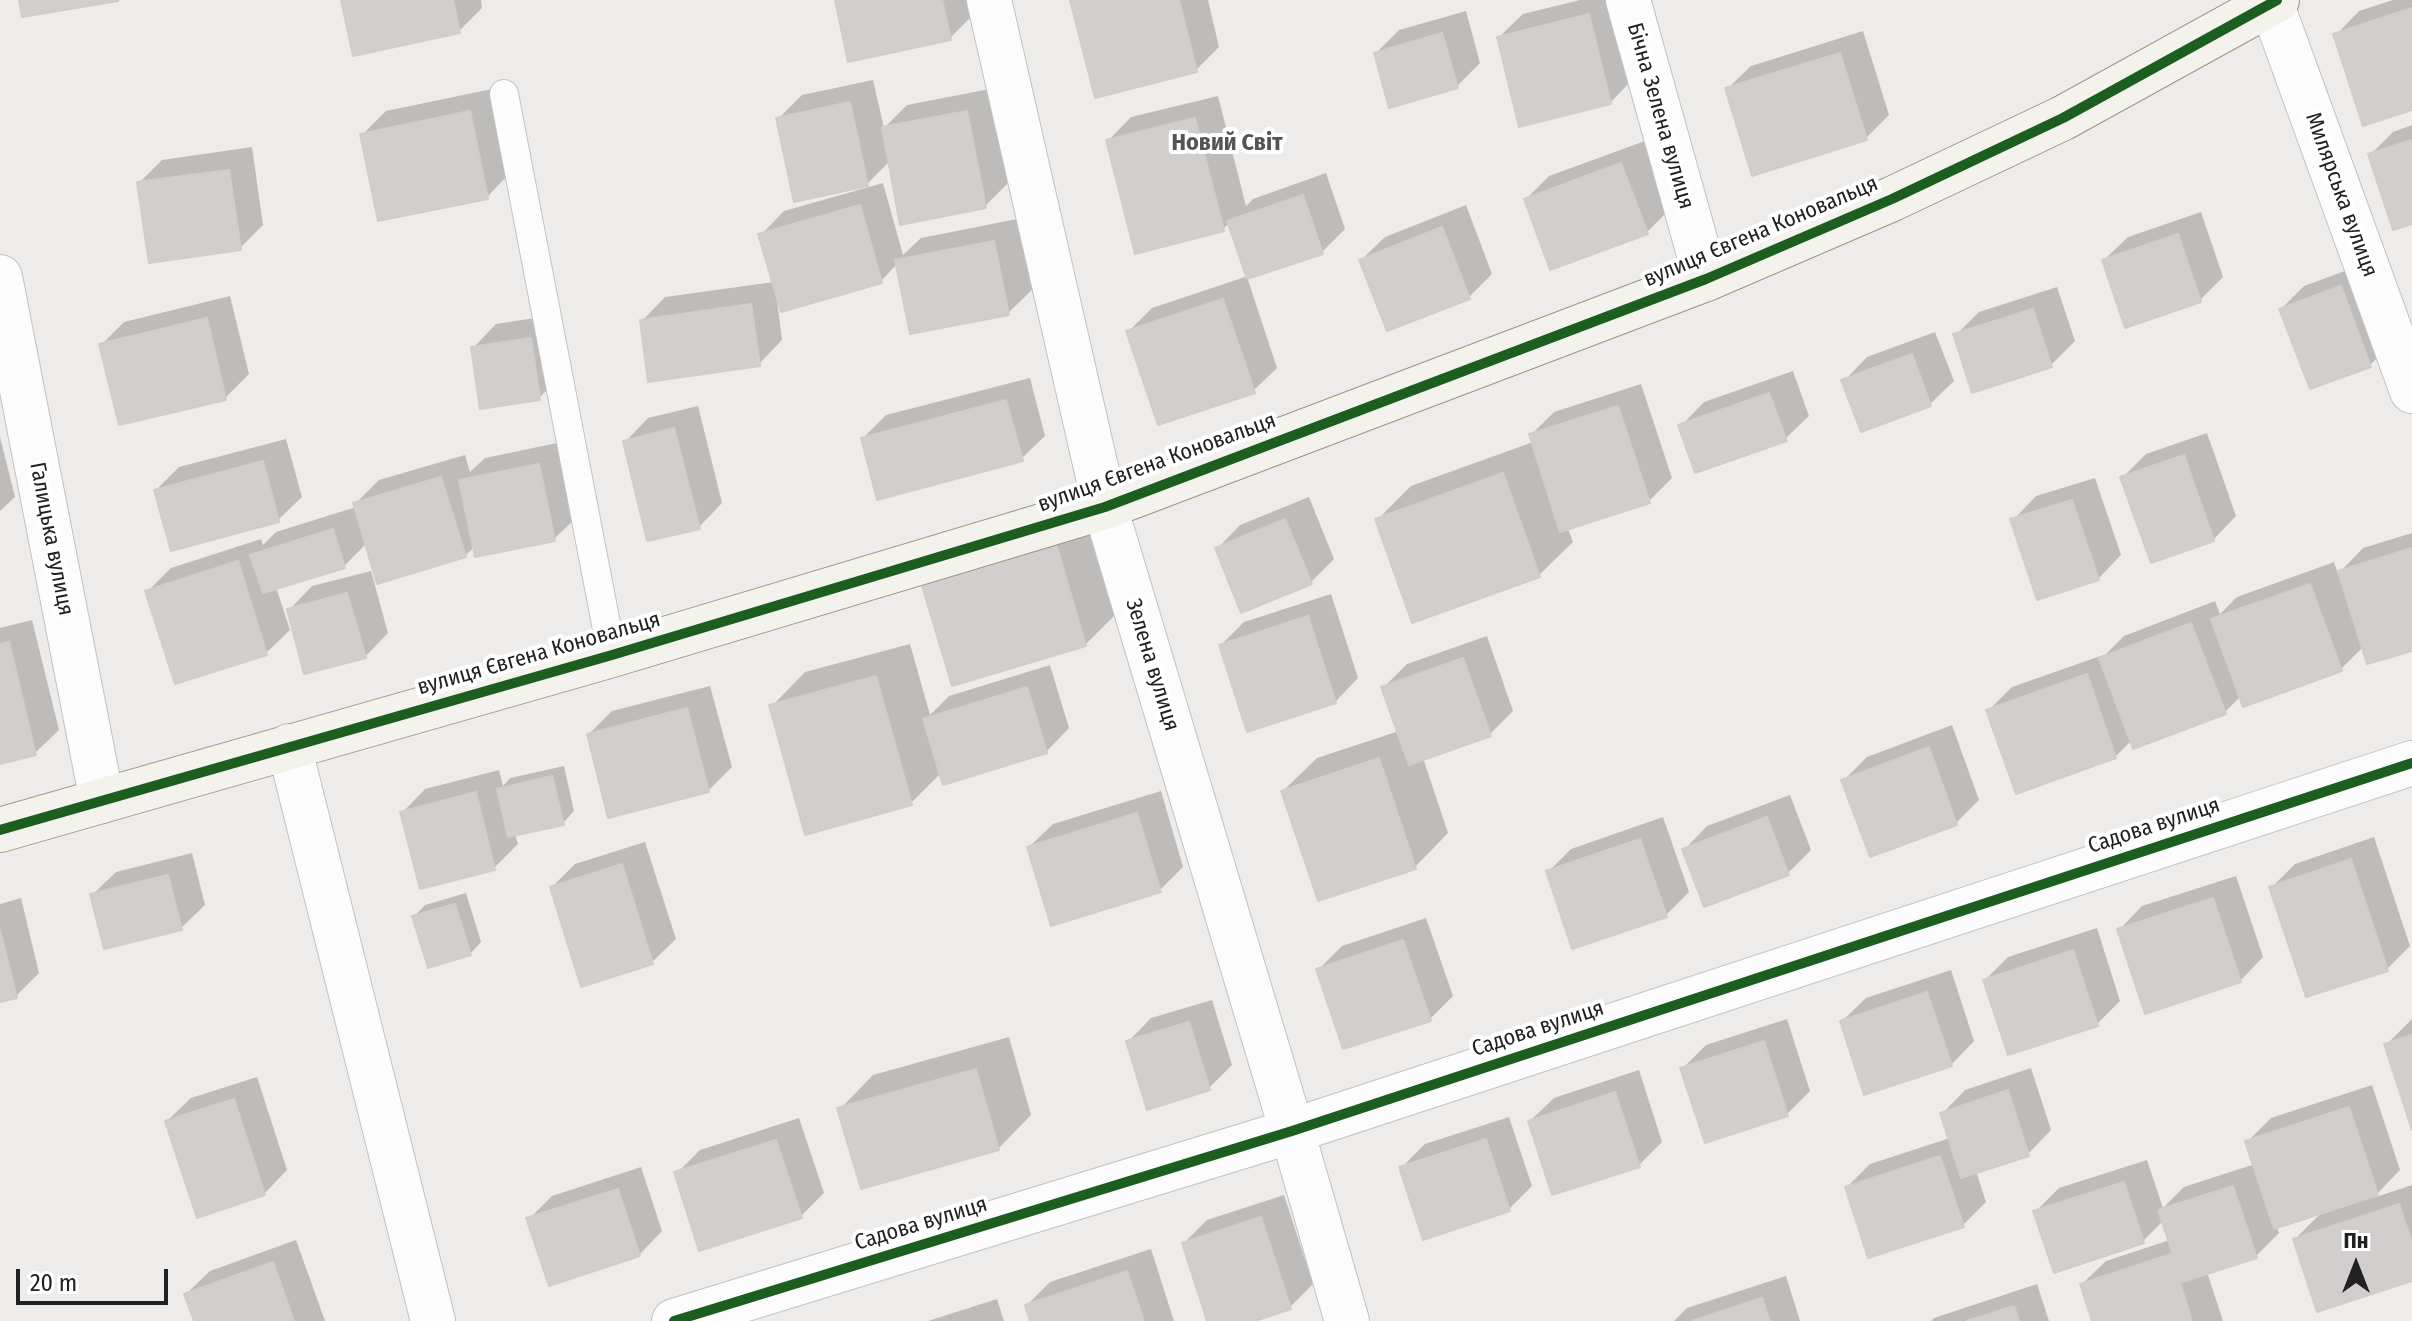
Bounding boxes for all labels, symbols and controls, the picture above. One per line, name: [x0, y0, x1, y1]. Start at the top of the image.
street label: Бічна Зелена вулиця: [1621, 20, 1699, 212]
street label: Милярська вулиця: [2299, 109, 2383, 281]
district label: Новий Світ: [1171, 129, 1283, 157]
street label: вулиця Євгена Коновальця: [1640, 171, 1882, 293]
street label: вулиця Євгена Коновальця: [1034, 408, 1280, 518]
street label: Галицька вулиця: [23, 460, 79, 618]
street label: Зелена вулиця: [1119, 596, 1185, 734]
street label: вулиця Євгена Коновальця: [414, 607, 664, 701]
street label: Садова вулиця: [2085, 792, 2223, 860]
street label: Садова вулиця: [1469, 995, 1607, 1063]
street label: Садова вулиця: [852, 1191, 990, 1257]
north arrow: [2316, 1225, 2396, 1305]
text: Пн: [2344, 1227, 2368, 1254]
scale bar: [20, 1253, 172, 1303]
text: 20 m: [30, 1269, 77, 1297]

